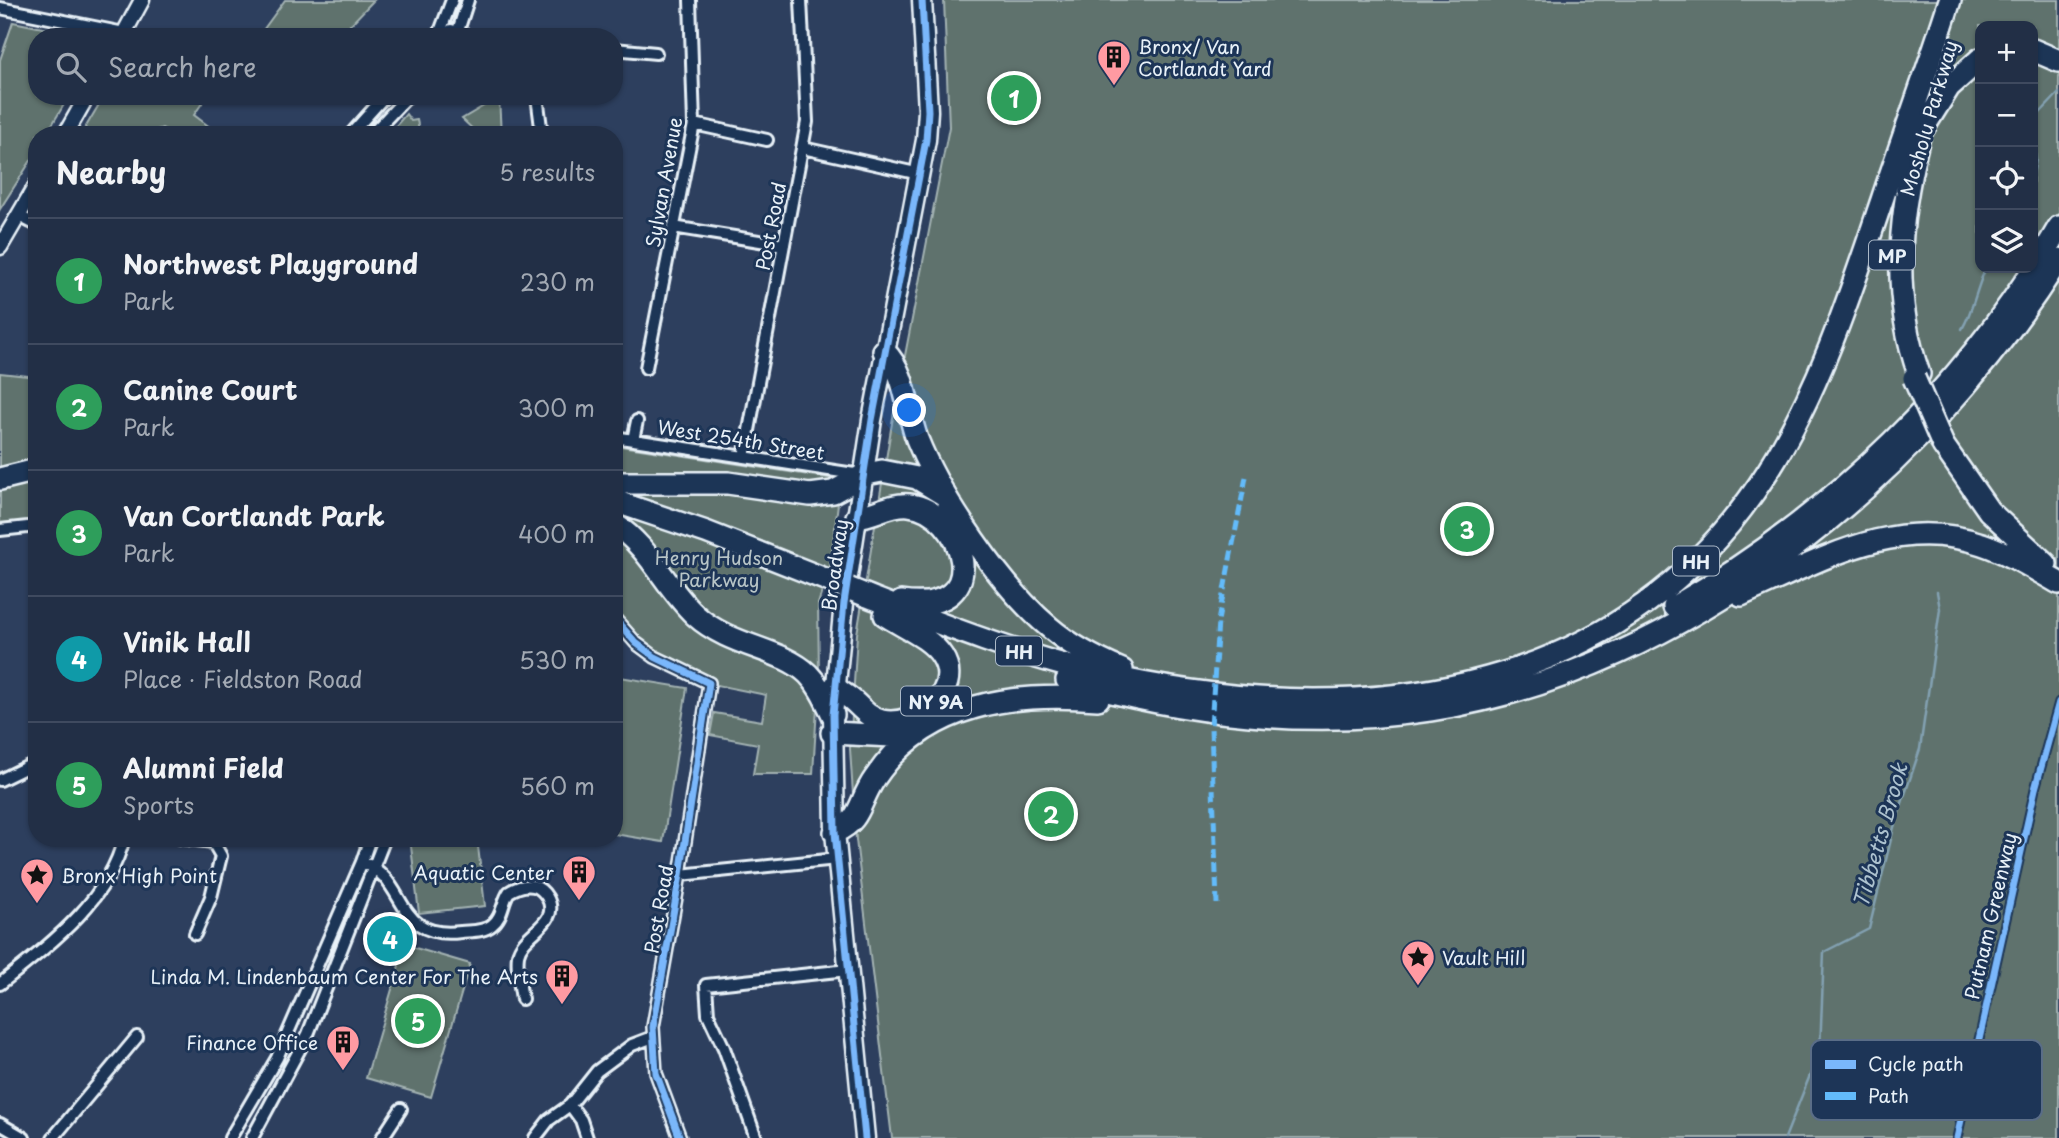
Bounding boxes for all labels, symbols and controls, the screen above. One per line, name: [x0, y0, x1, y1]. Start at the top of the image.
map controls: [1975, 21, 2038, 273]
button: +: [1975, 21, 2038, 84]
search box: [28, 28, 623, 105]
place label: Bronx/ Van Cortlandt Yard: [1138, 32, 1272, 82]
street label: Mosholu Parkway: [1892, 37, 1964, 199]
building icon: Bronx/ Van Cortlandt Yard: [1095, 38, 1133, 87]
text: Search here: [108, 47, 257, 86]
icon: search: [52, 48, 90, 86]
pin: 1: [991, 72, 1037, 124]
button: −: [1975, 84, 2038, 147]
street label: Sylvan Avenue: [638, 115, 688, 249]
button: locate: [1975, 147, 2038, 210]
text: Nearby: [56, 149, 166, 194]
text: 5 results: [499, 154, 595, 189]
street label: Post Road: [748, 179, 792, 273]
button: layers: [1975, 210, 2038, 273]
road number: MP: [1869, 241, 1915, 270]
text: Northwest Playground: [123, 244, 418, 283]
text: 1: [74, 264, 85, 299]
text: 230 m: [520, 264, 595, 299]
text: Park: [123, 283, 174, 318]
text: Canine Court: [123, 370, 297, 409]
text: 2: [71, 390, 87, 425]
text: 300 m: [518, 390, 595, 425]
your location: [892, 393, 926, 427]
text: Park: [123, 409, 174, 444]
street label: West 254th Street: [655, 412, 827, 466]
text: Van Cortlandt Park: [123, 496, 385, 535]
pin: 3: [1444, 503, 1490, 555]
text: 3: [71, 516, 87, 551]
text: 400 m: [518, 516, 595, 551]
street label: Broadway: [814, 517, 854, 613]
text: Park: [123, 535, 174, 570]
park label: Henry Hudson Parkway: [655, 543, 783, 593]
road number: HH: [1673, 546, 1719, 576]
text: Vinik Hall: [123, 622, 251, 661]
road number: HH: [996, 636, 1042, 666]
text: 4: [71, 642, 87, 677]
text: 530 m: [519, 642, 595, 677]
text: Place · Fieldston Road: [123, 661, 363, 696]
road number: NY 9A: [901, 686, 971, 716]
text: Alumni Field: [123, 748, 284, 787]
water label: Tibbetts Brook: [1843, 758, 1915, 911]
text: 5: [72, 768, 86, 803]
text: 560 m: [520, 768, 595, 803]
text: Sports: [123, 787, 194, 822]
pin: 2: [1028, 788, 1074, 840]
street label: Putnam Greenway: [1957, 830, 2023, 1002]
building icon: Aquatic Center: [560, 853, 598, 902]
place icon: Bronx High Point: [18, 856, 56, 905]
place label: Aquatic Center: [414, 858, 554, 886]
place label: Bronx High Point: [61, 861, 217, 889]
street label: Post Road: [636, 863, 680, 955]
pin: 4: [367, 913, 413, 965]
place icon: Vault Hill: [1399, 938, 1437, 987]
place label: Vault Hill: [1442, 943, 1525, 971]
building icon: Linda M. Lindenbaum Center For The Arts: [543, 957, 581, 1006]
place label: Linda M. Lindenbaum Center For The Arts: [151, 962, 538, 990]
pin: 5: [395, 995, 441, 1047]
building icon: Finance Office: [324, 1023, 362, 1072]
place label: Finance Office: [186, 1028, 318, 1056]
legend: [1811, 1040, 2042, 1120]
text: Cycle path: [1868, 1049, 1964, 1077]
text: Path: [1868, 1081, 1909, 1109]

